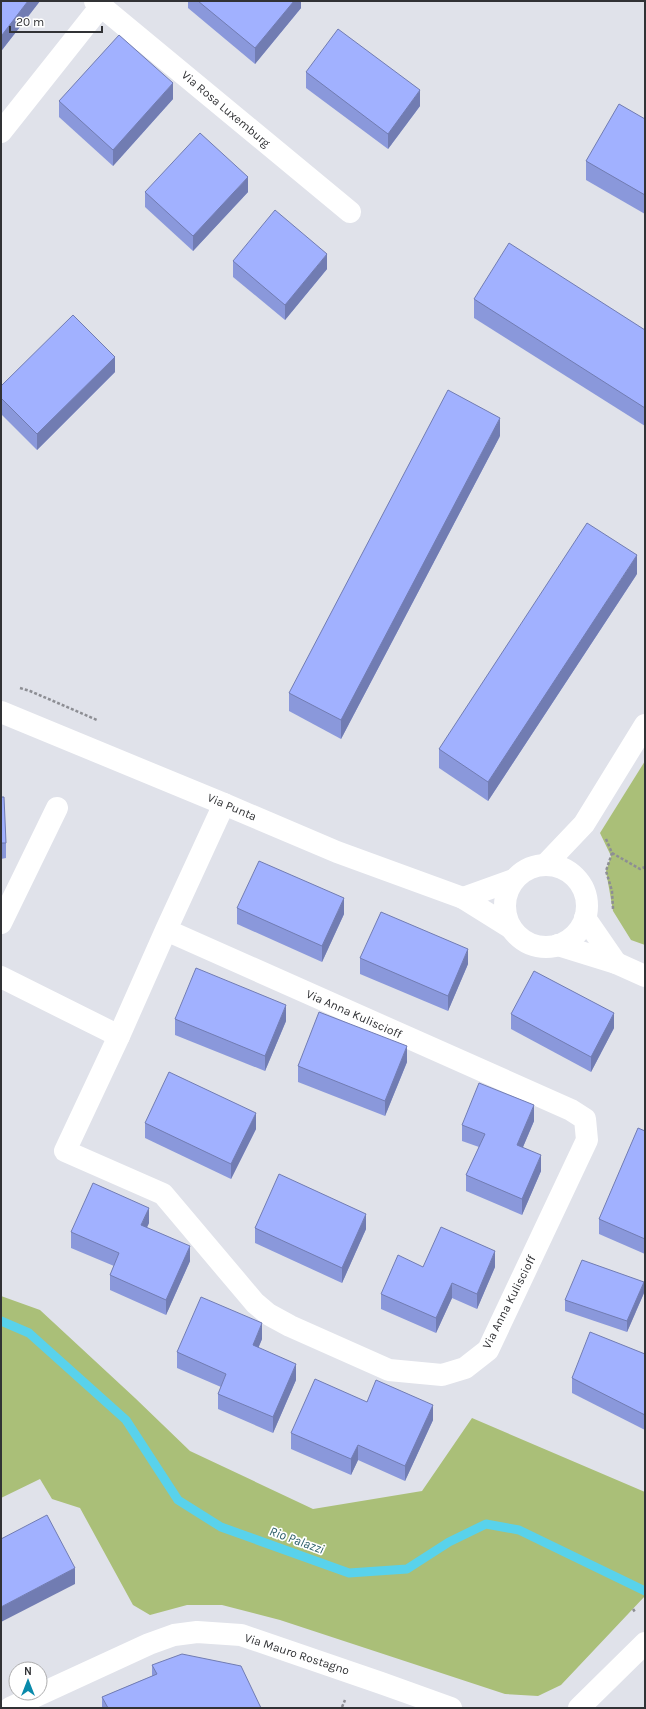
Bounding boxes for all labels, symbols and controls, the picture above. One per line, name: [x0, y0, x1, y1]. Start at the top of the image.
scale bar: [10, 8, 102, 34]
text: 20 m: [16, 15, 44, 29]
street label: Via Rosa Luxemburg: [179, 68, 273, 150]
street label: Via Punta: [205, 790, 259, 824]
street label: Via Anna Kuliscioff: [304, 987, 405, 1042]
street label: Via Anna Kuliscioff: [479, 1252, 539, 1351]
water label: Rio Palazzi: [268, 1523, 327, 1557]
street label: Via Mauro Rostagno: [243, 1630, 351, 1678]
north arrow: [8, 1661, 48, 1701]
text: N: [24, 1665, 32, 1678]

